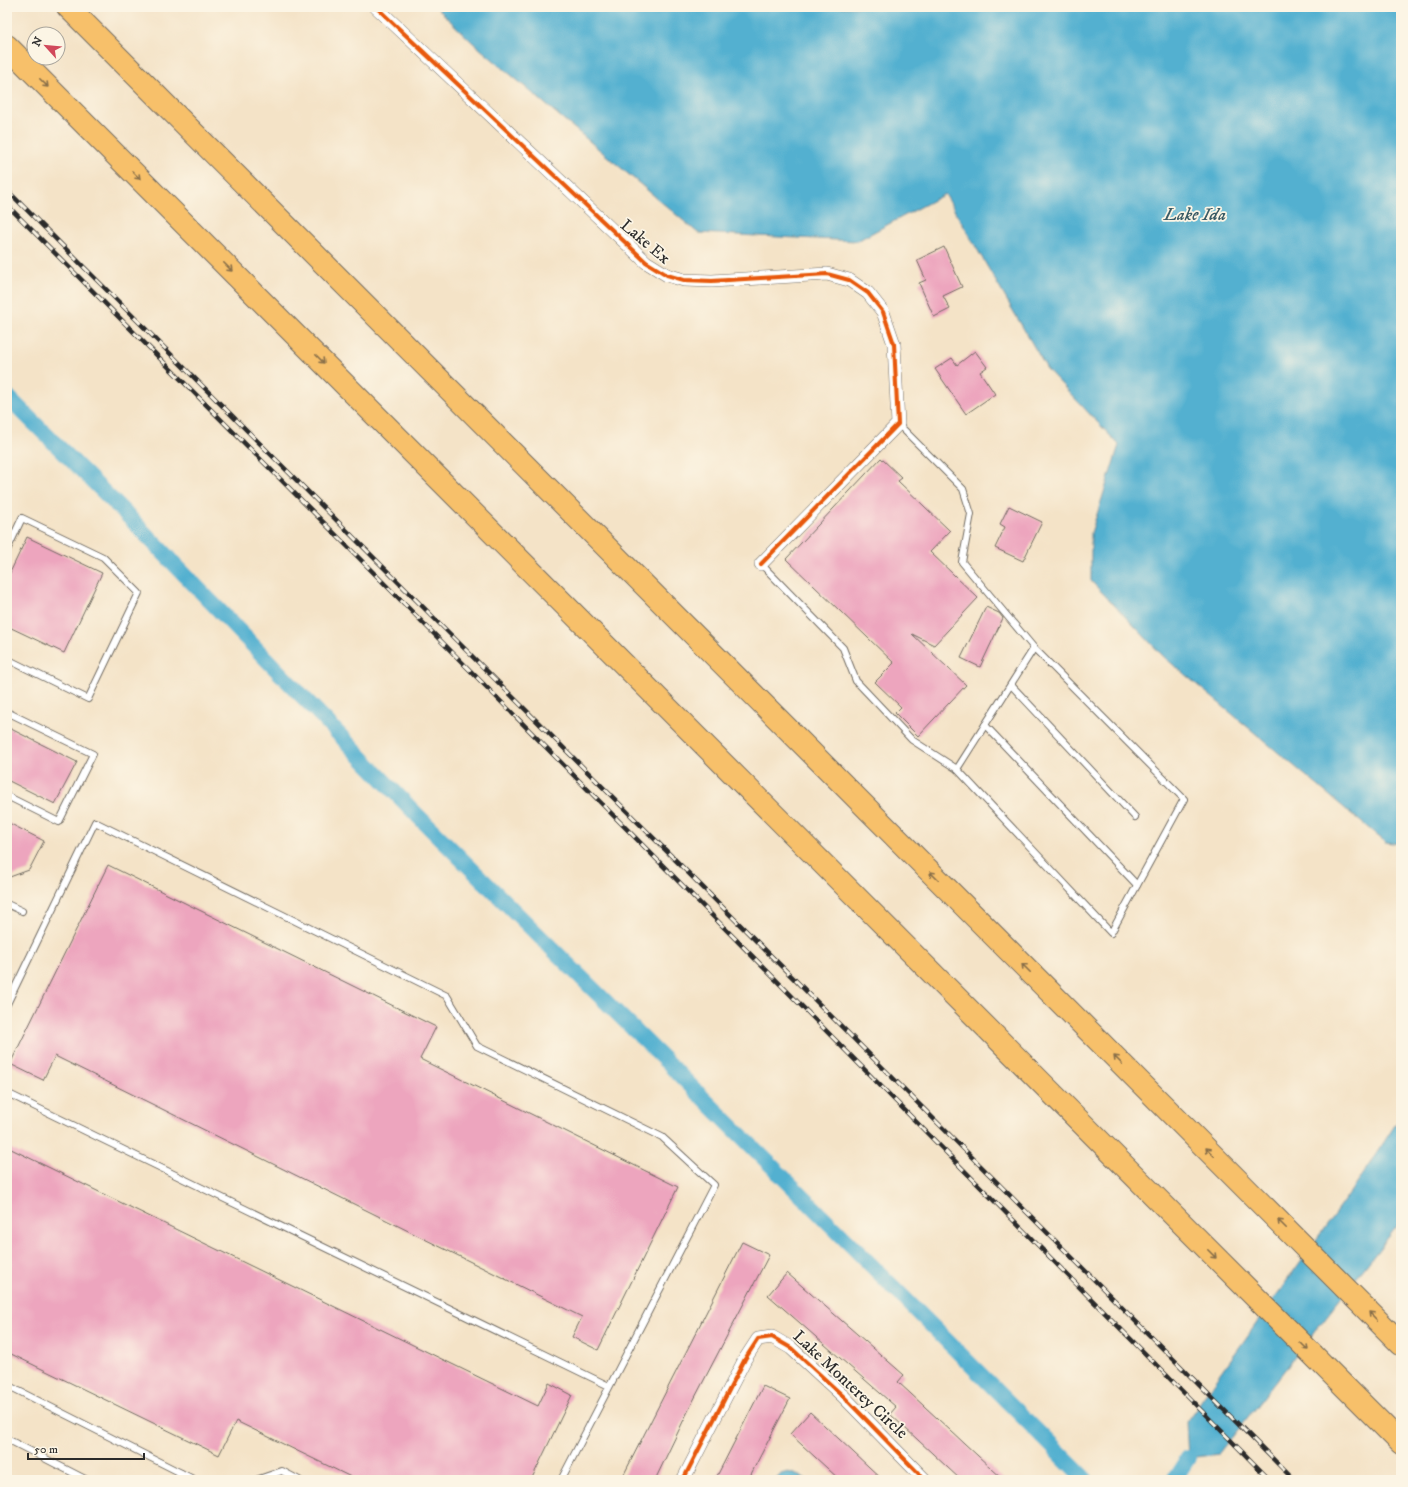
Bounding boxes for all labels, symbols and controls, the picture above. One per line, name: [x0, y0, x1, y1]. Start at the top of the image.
north arrow: [26, 26, 66, 66]
text: N: [30, 35, 46, 49]
one-way arrow: [39, 78, 49, 88]
one-way arrow: [131, 170, 141, 180]
water label: Lake Ida: [1163, 204, 1226, 226]
street label: Lake Ex: [616, 214, 675, 270]
one-way arrow: [223, 262, 233, 272]
one-way arrow: [315, 354, 325, 364]
one-way arrow: [929, 871, 939, 881]
one-way arrow: [1021, 963, 1031, 973]
one-way arrow: [1113, 1055, 1123, 1065]
one-way arrow: [1205, 1147, 1215, 1157]
one-way arrow: [1277, 1219, 1287, 1229]
one-way arrow: [1207, 1249, 1217, 1259]
one-way arrow: [1368, 1311, 1378, 1321]
street label: Lake Monterey Circle: [788, 1326, 913, 1444]
one-way arrow: [1299, 1341, 1309, 1351]
scale bar: [28, 1435, 144, 1461]
text: 50 m: [34, 1442, 58, 1457]

